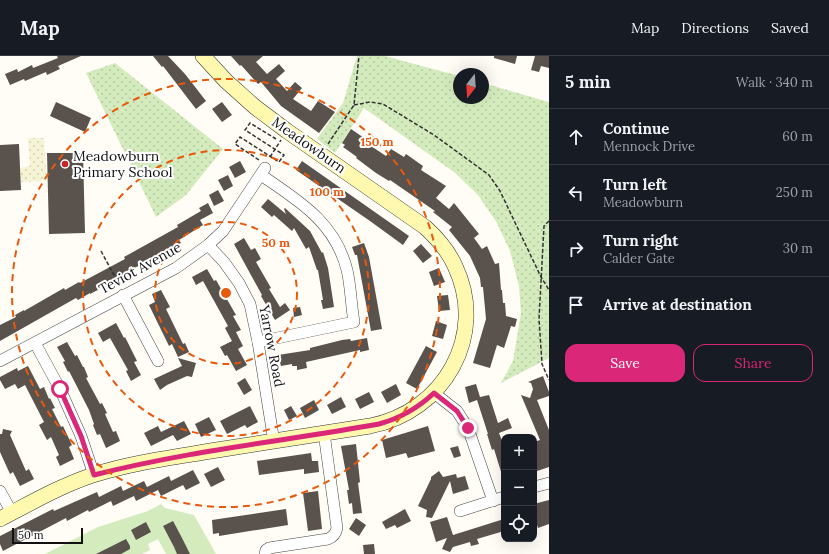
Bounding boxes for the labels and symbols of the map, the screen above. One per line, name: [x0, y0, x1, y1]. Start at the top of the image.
north arrow: [453, 68, 489, 104]
street label: Meadowburn: [269, 113, 350, 177]
text: 150 m: [360, 134, 394, 149]
place label: Meadowburn Primary School: [73, 147, 173, 181]
marker: Meadowburn Primary School: [60, 159, 70, 169]
text: 100 m: [310, 184, 344, 199]
text: 50 m: [262, 235, 290, 250]
street label: Teviot Avenue: [96, 238, 185, 298]
centre of rings: [219, 286, 233, 300]
street label: Yarrow Road: [255, 303, 289, 388]
route start: [51, 380, 69, 398]
route end: [459, 419, 477, 437]
scale bar: [12, 526, 83, 545]

